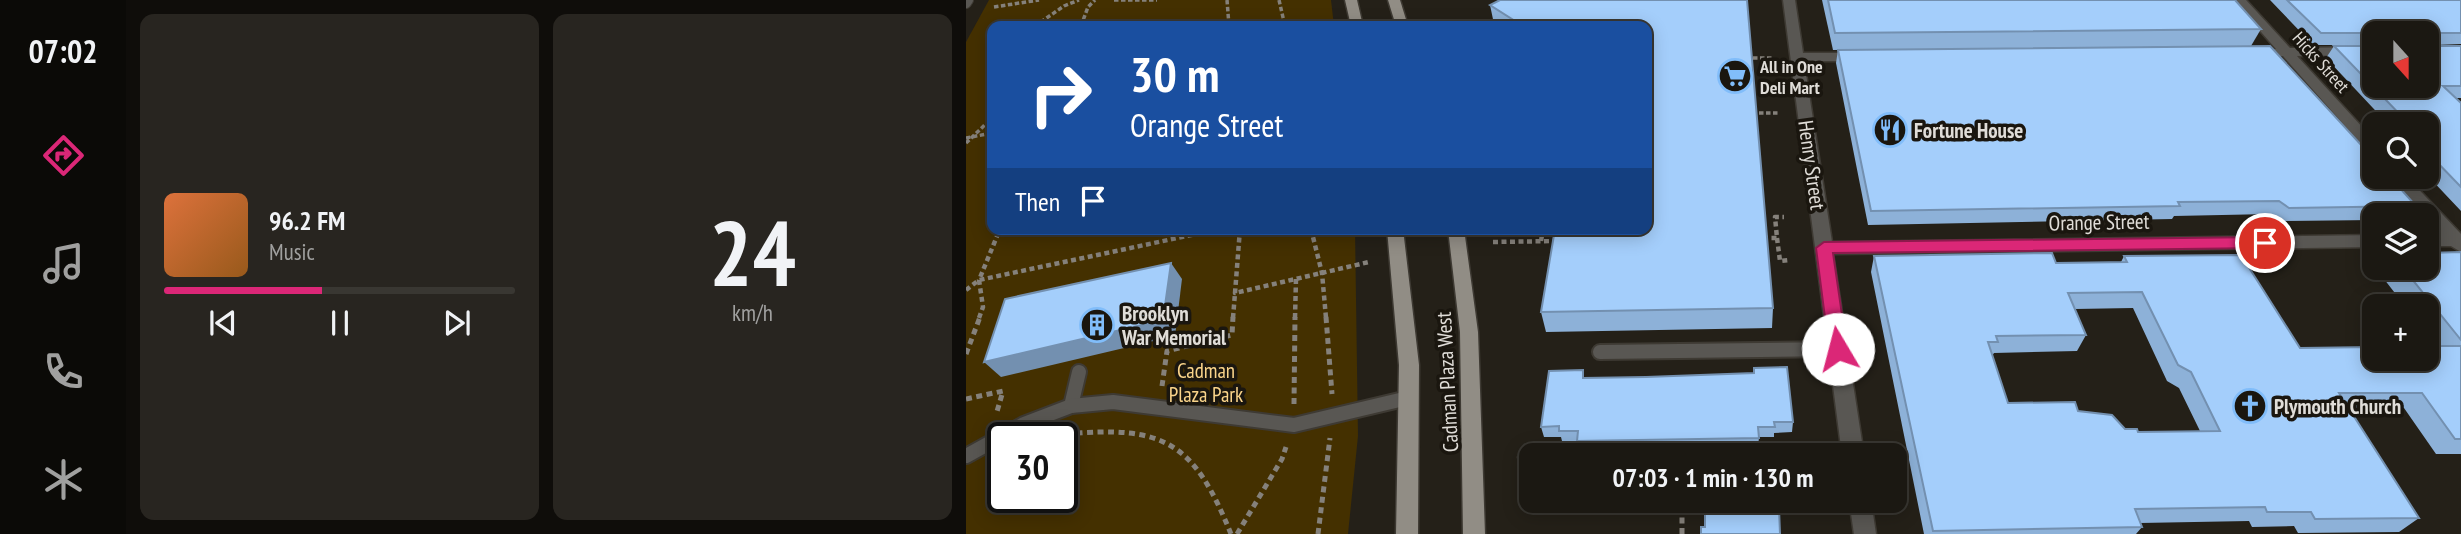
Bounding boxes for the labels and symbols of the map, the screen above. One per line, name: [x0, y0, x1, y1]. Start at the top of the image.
north arrow: [2362, 21, 2440, 98]
street label: Hicks Street: [2288, 27, 2354, 97]
place label: All in One Deli Mart: [1759, 55, 1823, 99]
supermarket icon: All in One Deli Mart: [1716, 57, 1754, 95]
restaurant icon: Fortune House: [1871, 111, 1909, 149]
place label: Fortune House: [1914, 117, 2023, 144]
street label: Henry Street: [1792, 118, 1832, 212]
street label: Orange Street: [2048, 208, 2150, 236]
pin: [2235, 213, 2295, 273]
place label: Brooklyn War Memorial: [1121, 300, 1227, 351]
building icon: Brooklyn War Memorial: [1078, 306, 1116, 344]
street label: Cadman Plaza West: [1430, 311, 1464, 453]
position arrow: [1801, 312, 1875, 386]
park label: Cadman Plaza Park: [1169, 357, 1243, 408]
church icon: Plymouth Church: [2231, 387, 2269, 425]
place label: Plymouth Church: [2274, 393, 2401, 420]
speed limit sign: 30: [987, 422, 1078, 513]

